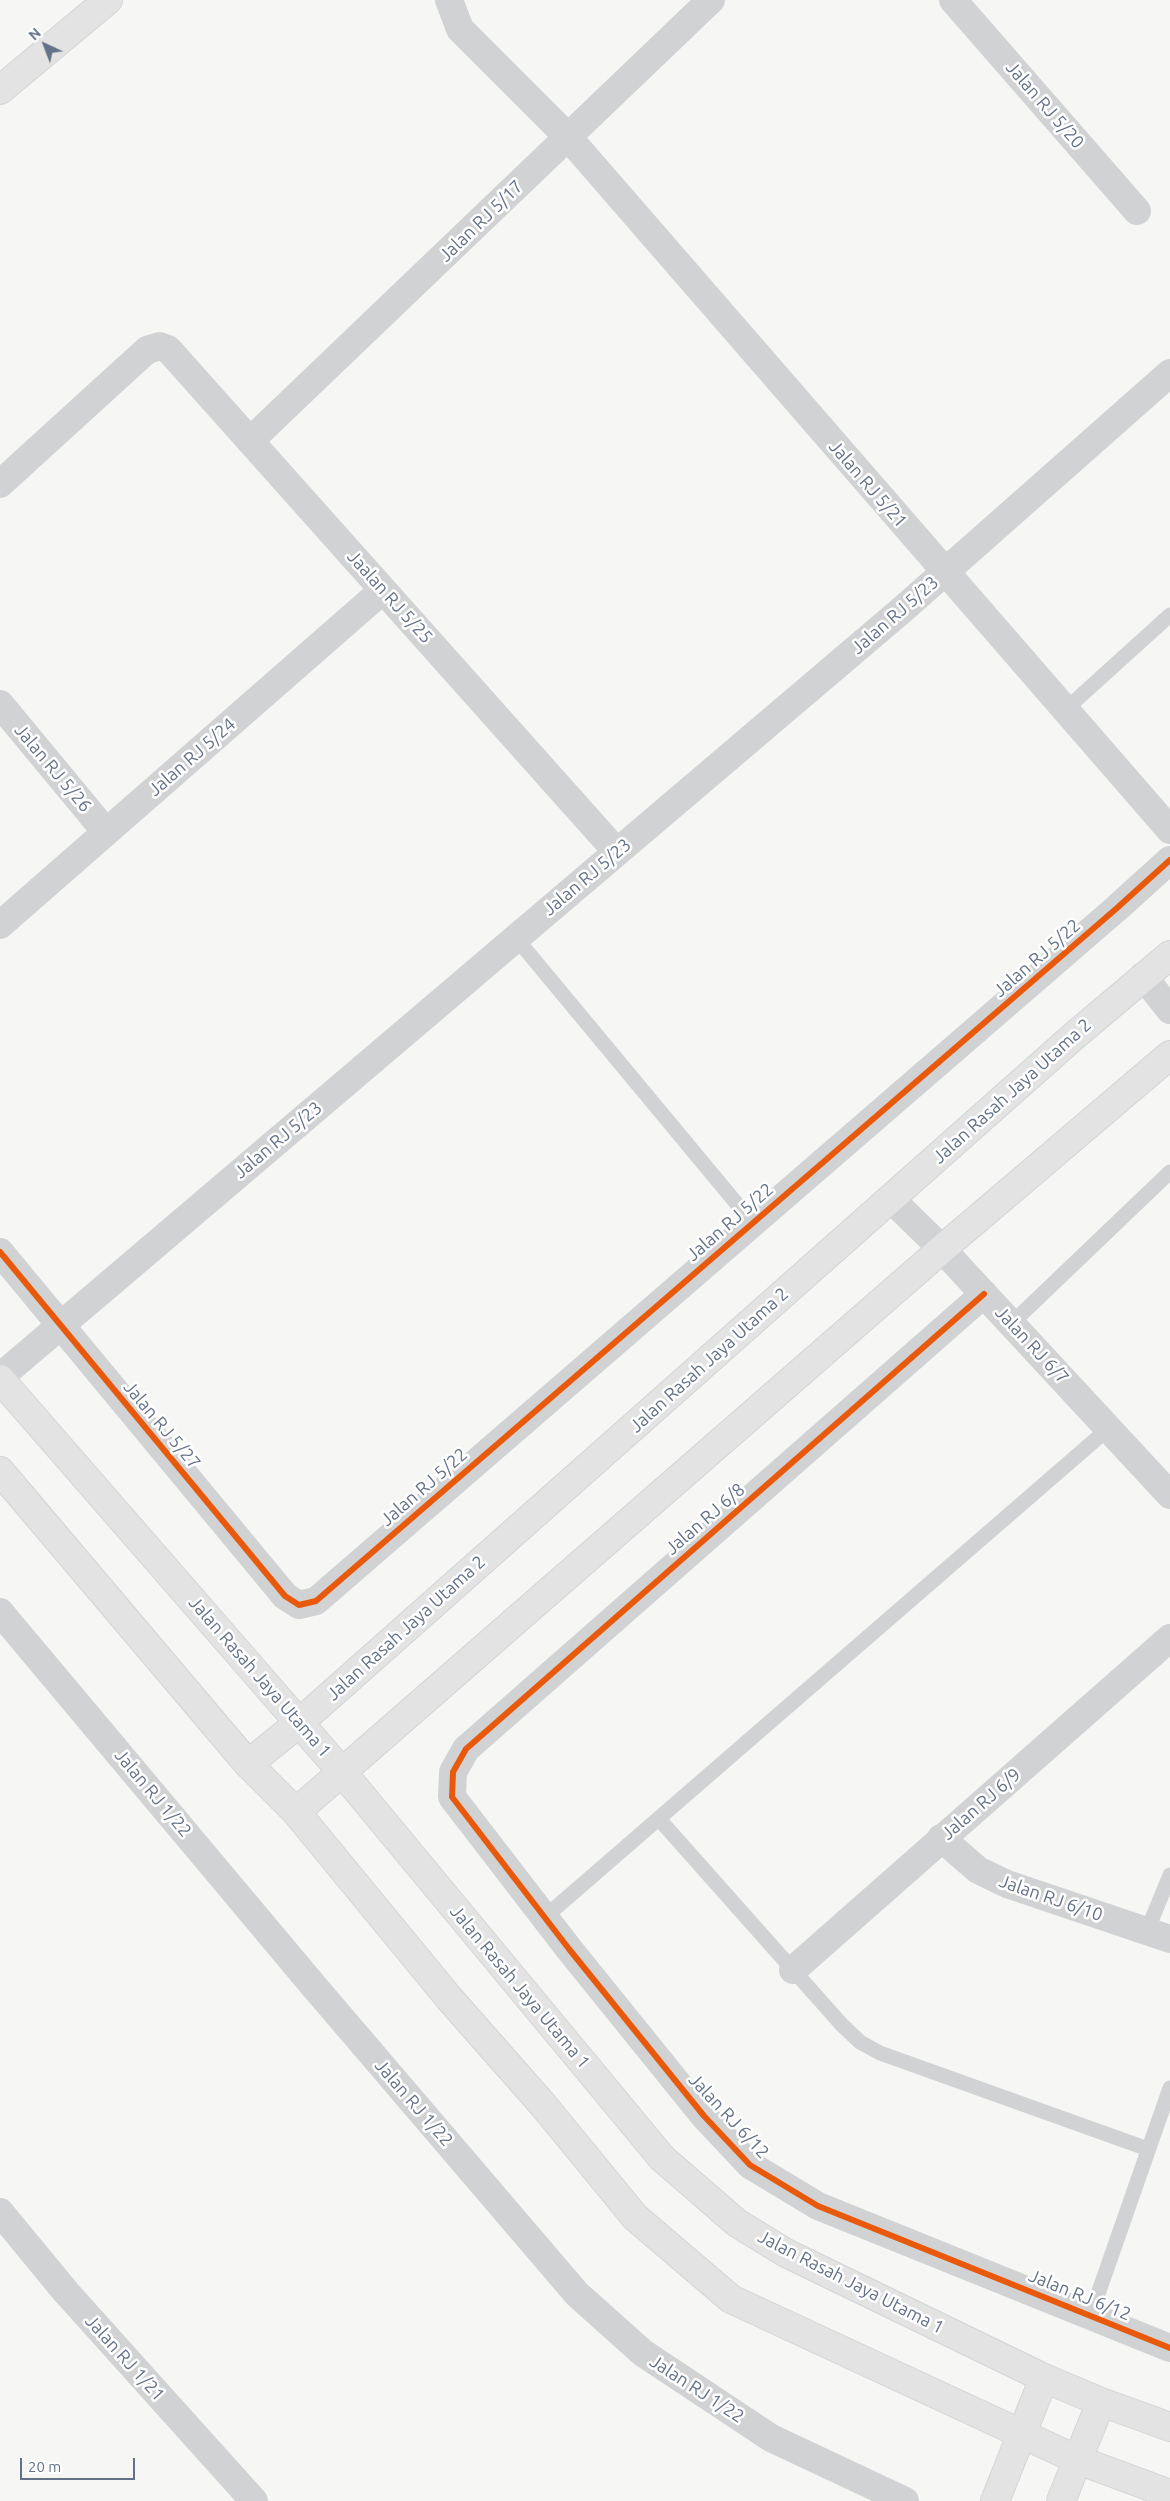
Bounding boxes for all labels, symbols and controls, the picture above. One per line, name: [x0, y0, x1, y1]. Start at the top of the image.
north arrow: [20, 20, 70, 70]
text: N: [25, 25, 44, 43]
street label: Jalan RJ 5/20: [1001, 57, 1089, 153]
street label: Jalan RJ 5/17: [435, 176, 527, 266]
street label: Jalan RJ 5/21: [824, 436, 912, 532]
street label: Jaalan RJ 5/25: [343, 546, 437, 648]
street label: Jalan RJ 5/23: [847, 571, 943, 659]
street label: Jalan RJ 5/24: [144, 713, 240, 801]
street label: Jalan RJ 5/26: [10, 720, 96, 816]
street label: Jalan RJ 5/23: [539, 834, 635, 920]
street label: Jalan RJ 5/22: [989, 914, 1085, 1002]
street label: Jalan Rasah Jaya Utama 2: [928, 1014, 1096, 1168]
street label: Jalan RJ 5/23: [230, 1097, 326, 1183]
street label: Jalan RJ 5/22: [682, 1178, 778, 1266]
street label: Jalan Rasah Jaya Utama 2: [625, 1283, 793, 1437]
street label: Jalan RJ 6/7: [991, 1302, 1073, 1388]
street label: Jalan RJ 5/27: [119, 1377, 205, 1473]
street label: Jalan RJ 5/22: [376, 1443, 472, 1531]
street label: Jalan RJ 6/8: [661, 1479, 749, 1559]
street label: Jalan Rasah Jaya Utama 2: [322, 1551, 490, 1705]
street label: Jalan Rasah Jaya Utama 1: [184, 1592, 336, 1762]
street label: Jalan RJ 1/22: [110, 1745, 196, 1841]
street label: Jalan RJ 6/9: [937, 1764, 1025, 1844]
street label: Jalan RJ 6/10: [996, 1870, 1106, 1926]
street label: Jalan Rasah Jaya Utama 1: [445, 1901, 595, 2073]
street label: Jalan RJ 1/22: [370, 2055, 458, 2151]
street label: Jalan RJ 6/12: [684, 2069, 774, 2163]
street label: Jalan Rasah Jaya Utama 1: [754, 2226, 948, 2338]
street label: Jalan RJ 6/12: [1026, 2265, 1134, 2325]
street label: Jalan RJ 1/21: [81, 2311, 169, 2405]
street label: Jalan RJ 1/22: [646, 2350, 748, 2428]
scale bar: [22, 2448, 138, 2480]
text: 20 m: [28, 2458, 61, 2475]

